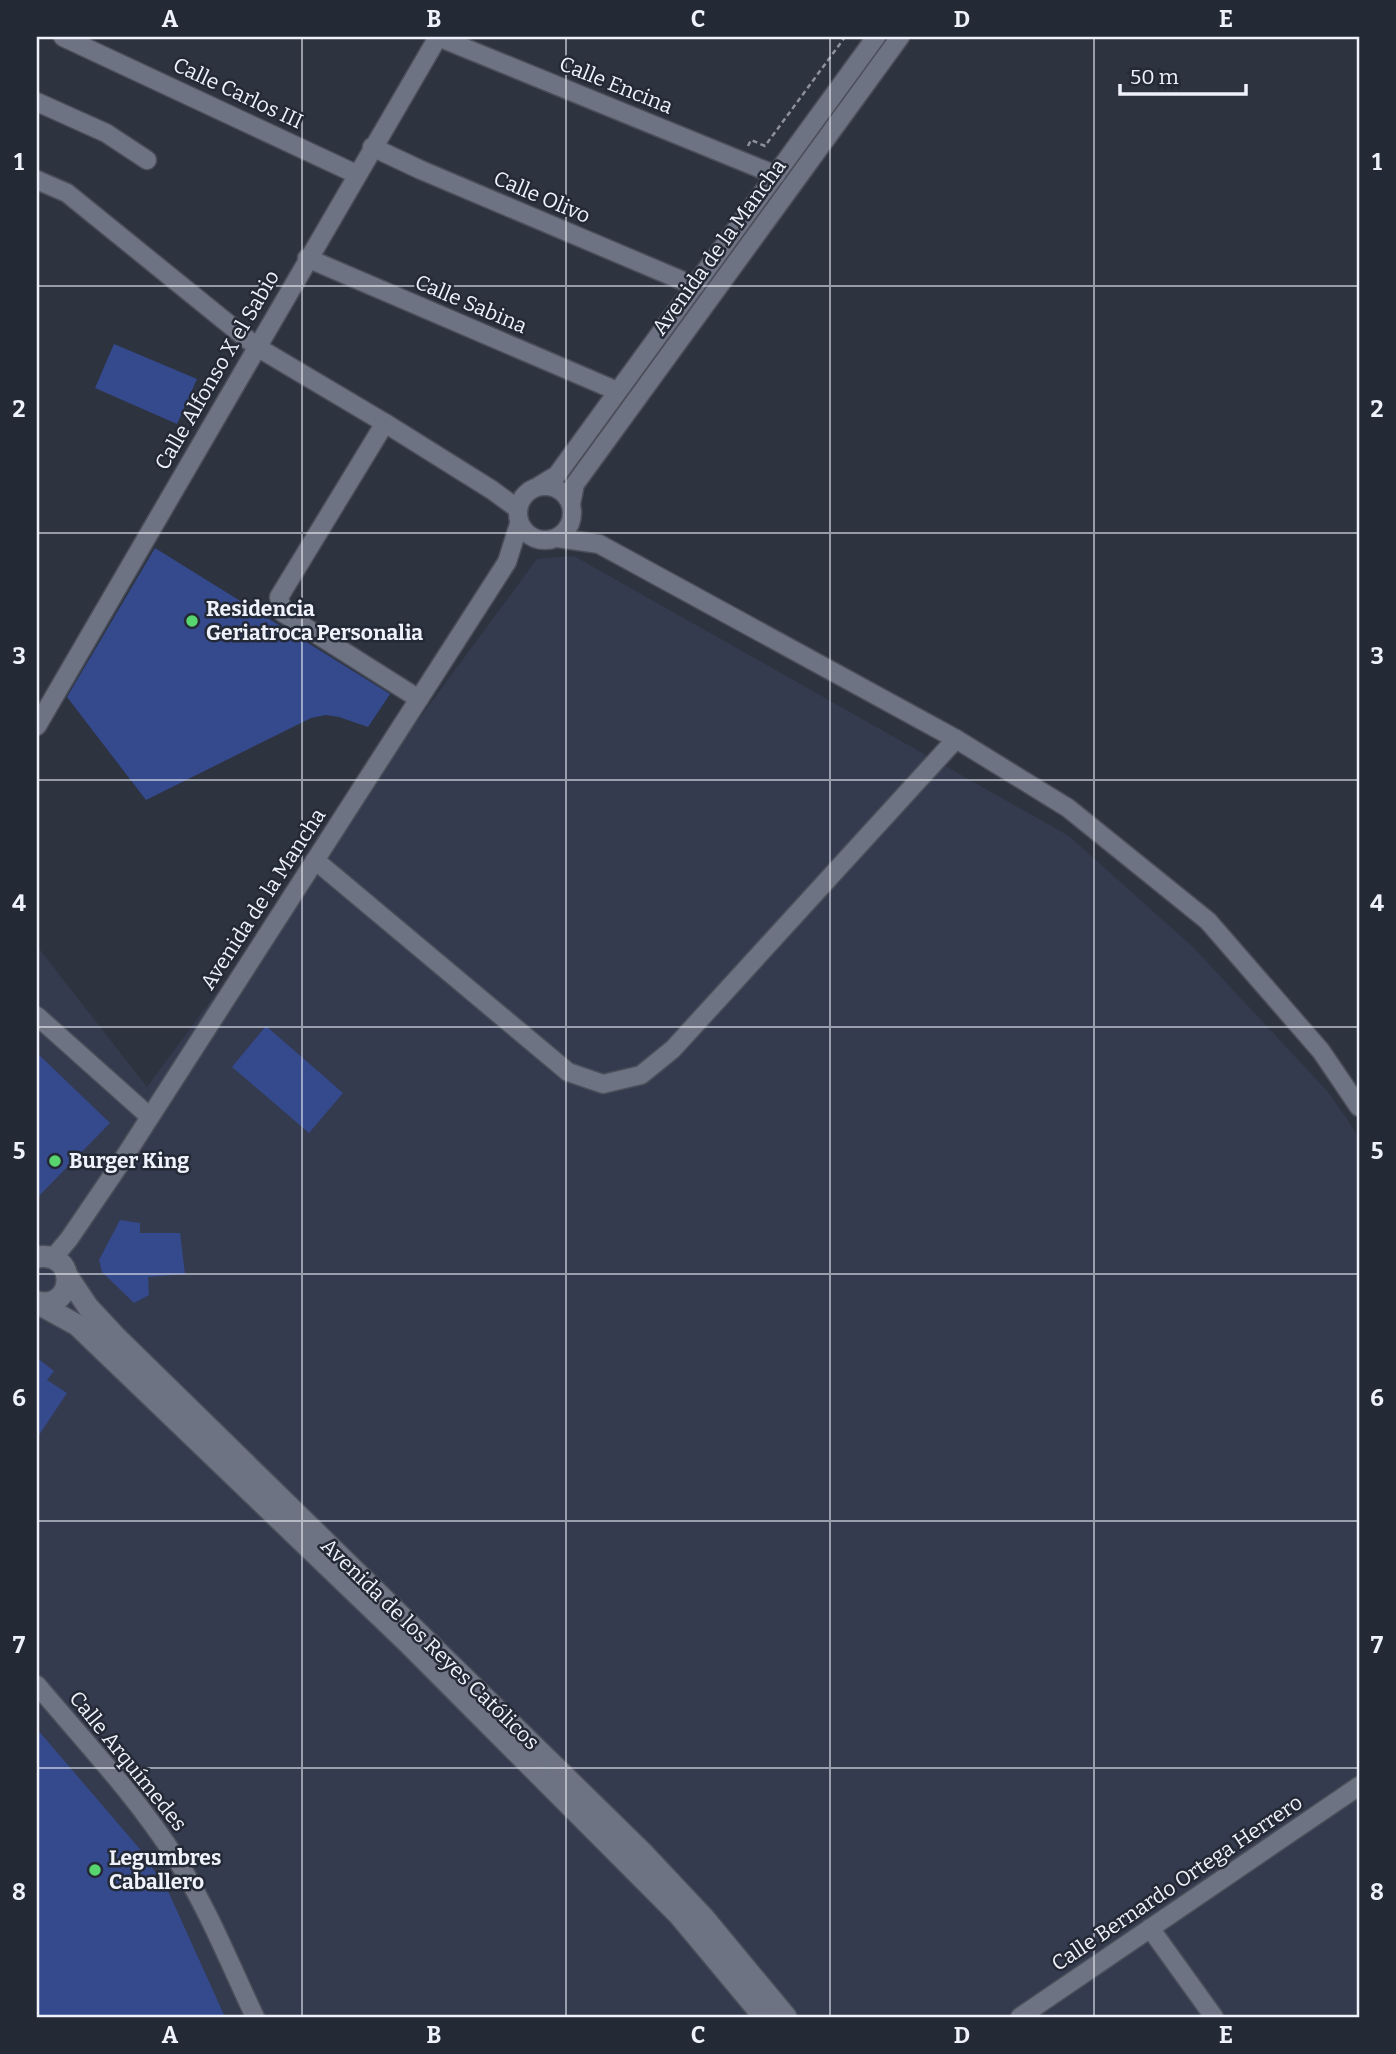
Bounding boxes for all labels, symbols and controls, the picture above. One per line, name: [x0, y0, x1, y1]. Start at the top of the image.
text: A: [162, 5, 179, 33]
text: B: [427, 5, 441, 33]
text: C: [691, 5, 705, 33]
text: D: [954, 5, 970, 33]
text: E: [1219, 5, 1233, 33]
street label: Calle Encina: [555, 50, 677, 120]
street label: Calle Carlos III: [169, 52, 307, 134]
scale bar: [1120, 52, 1246, 96]
text: 50 m: [1130, 64, 1179, 90]
text: 1: [14, 148, 24, 176]
text: 1: [1372, 148, 1382, 176]
street label: Avenida de la Mancha: [646, 154, 792, 340]
street label: Calle Olivo: [490, 165, 594, 229]
street label: Calle Alfonso X el Sabio: [149, 265, 285, 475]
street label: Calle Sabina: [411, 269, 531, 339]
text: 2: [13, 395, 26, 423]
text: 2: [1371, 395, 1384, 423]
place label: Residencia Geriatroca Personalia: [206, 596, 423, 646]
marker: Residencia Geriatroca Personalia: [184, 613, 200, 629]
text: 3: [12, 642, 26, 670]
text: 3: [1370, 642, 1384, 670]
street label: Avenida de la Mancha: [195, 803, 332, 995]
text: 4: [12, 889, 26, 917]
text: 4: [1370, 889, 1384, 917]
text: 5: [13, 1137, 25, 1165]
text: 5: [1371, 1137, 1383, 1165]
place label: Burger King: [69, 1148, 189, 1174]
marker: Burger King: [47, 1153, 63, 1169]
text: 6: [12, 1384, 26, 1412]
text: 6: [1370, 1384, 1384, 1412]
street label: Avenida de los Reyes Católicos: [315, 1533, 545, 1755]
text: 7: [13, 1631, 26, 1659]
text: 7: [1371, 1631, 1384, 1659]
street label: Calle Arquímedes: [64, 1686, 192, 1836]
street label: Calle Bernardo Ortega Herrero: [1047, 1789, 1307, 1977]
place label: Legumbres Caballero: [109, 1845, 221, 1895]
marker: Legumbres Caballero: [87, 1862, 103, 1878]
text: 8: [12, 1878, 26, 1906]
text: 8: [1370, 1878, 1384, 1906]
text: A: [162, 2021, 179, 2049]
text: B: [427, 2021, 441, 2049]
text: C: [691, 2021, 705, 2049]
text: D: [954, 2021, 970, 2049]
text: E: [1219, 2021, 1233, 2049]

